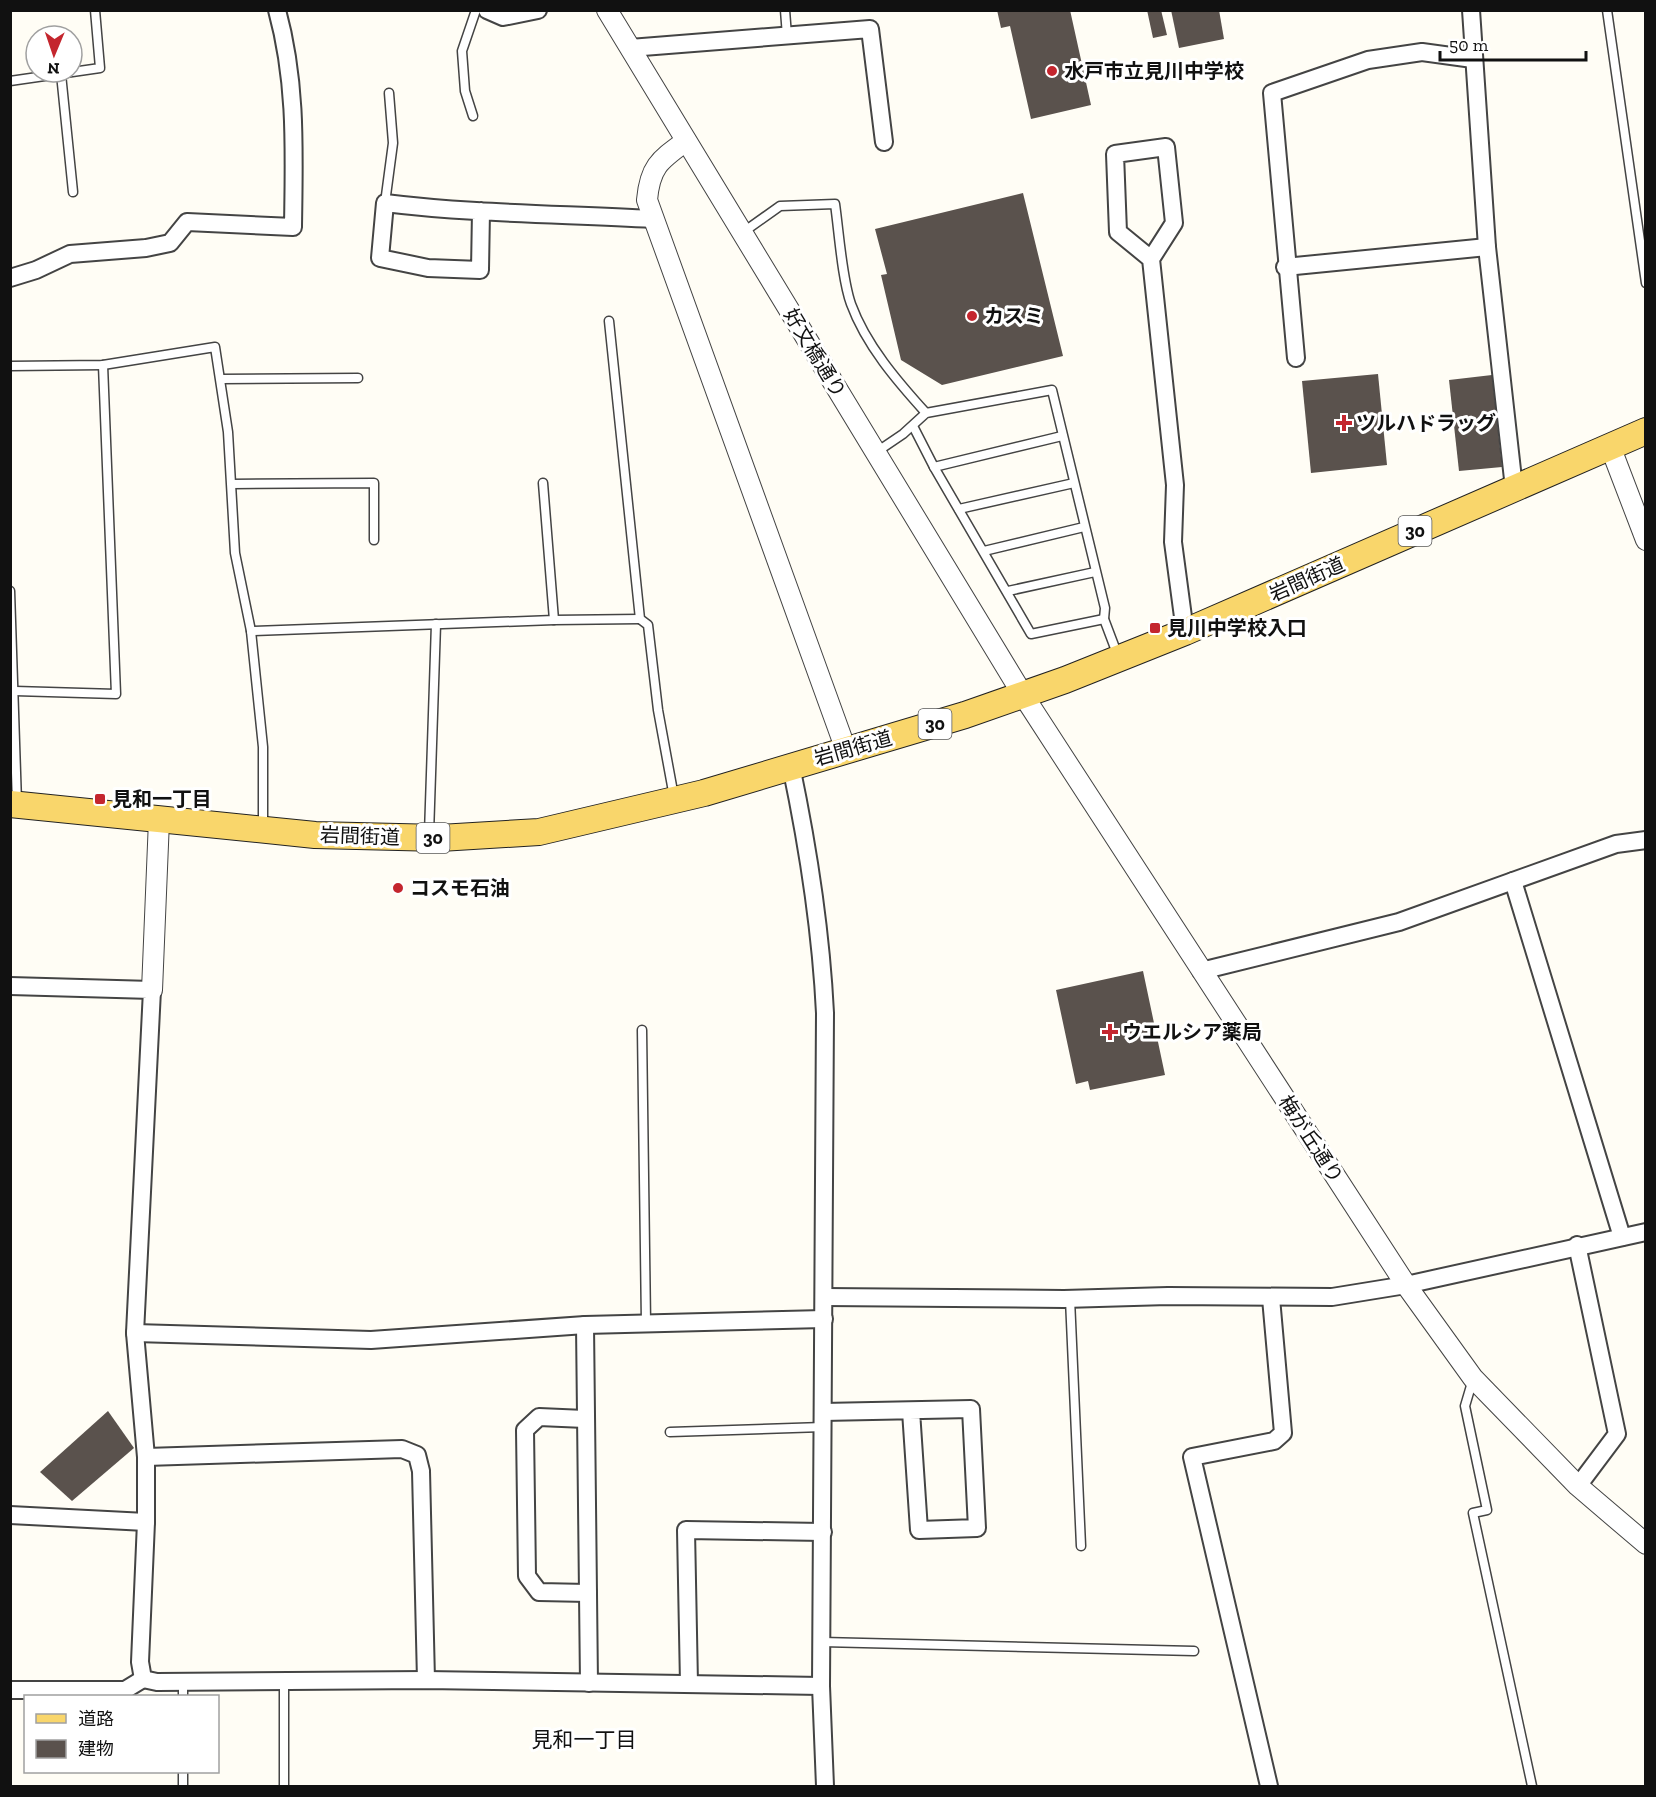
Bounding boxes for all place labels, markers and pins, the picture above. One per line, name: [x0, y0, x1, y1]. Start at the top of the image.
place label: 水戸市立見川中学校: [1064, 59, 1244, 83]
marker: 水戸市立見川中学校: [1045, 64, 1059, 78]
place label: カスミ: [984, 304, 1044, 328]
marker: カスミ: [965, 309, 979, 323]
place label: ツルハドラッグ: [1356, 411, 1496, 435]
marker: ツルハドラッグ: [1337, 416, 1351, 430]
place label: 見川中学校入口: [1167, 616, 1307, 640]
marker: 見川中学校入口: [1148, 621, 1162, 635]
place label: 見和一丁目: [112, 787, 212, 811]
marker: 見和一丁目: [93, 792, 107, 806]
place label: コスモ石油: [410, 876, 510, 900]
marker: コスモ石油: [391, 881, 405, 895]
place label: ウエルシア薬局: [1122, 1020, 1262, 1044]
marker: ウエルシア薬局: [1103, 1025, 1117, 1039]

